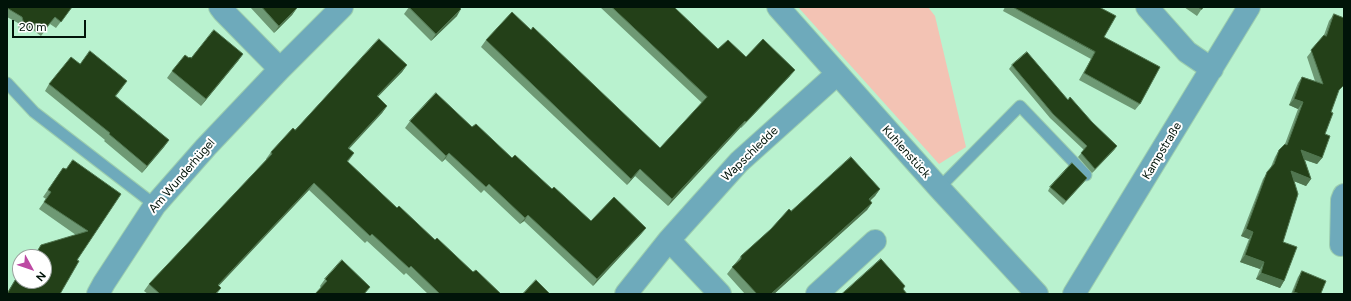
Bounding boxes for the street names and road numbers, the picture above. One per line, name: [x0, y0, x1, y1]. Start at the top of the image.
street label: Kampstraße: [1139, 120, 1185, 182]
street label: Kuhlenstück: [879, 123, 933, 181]
street label: Wapschledde: [719, 124, 781, 184]
street label: Am Wunderhügel: [146, 136, 218, 216]

